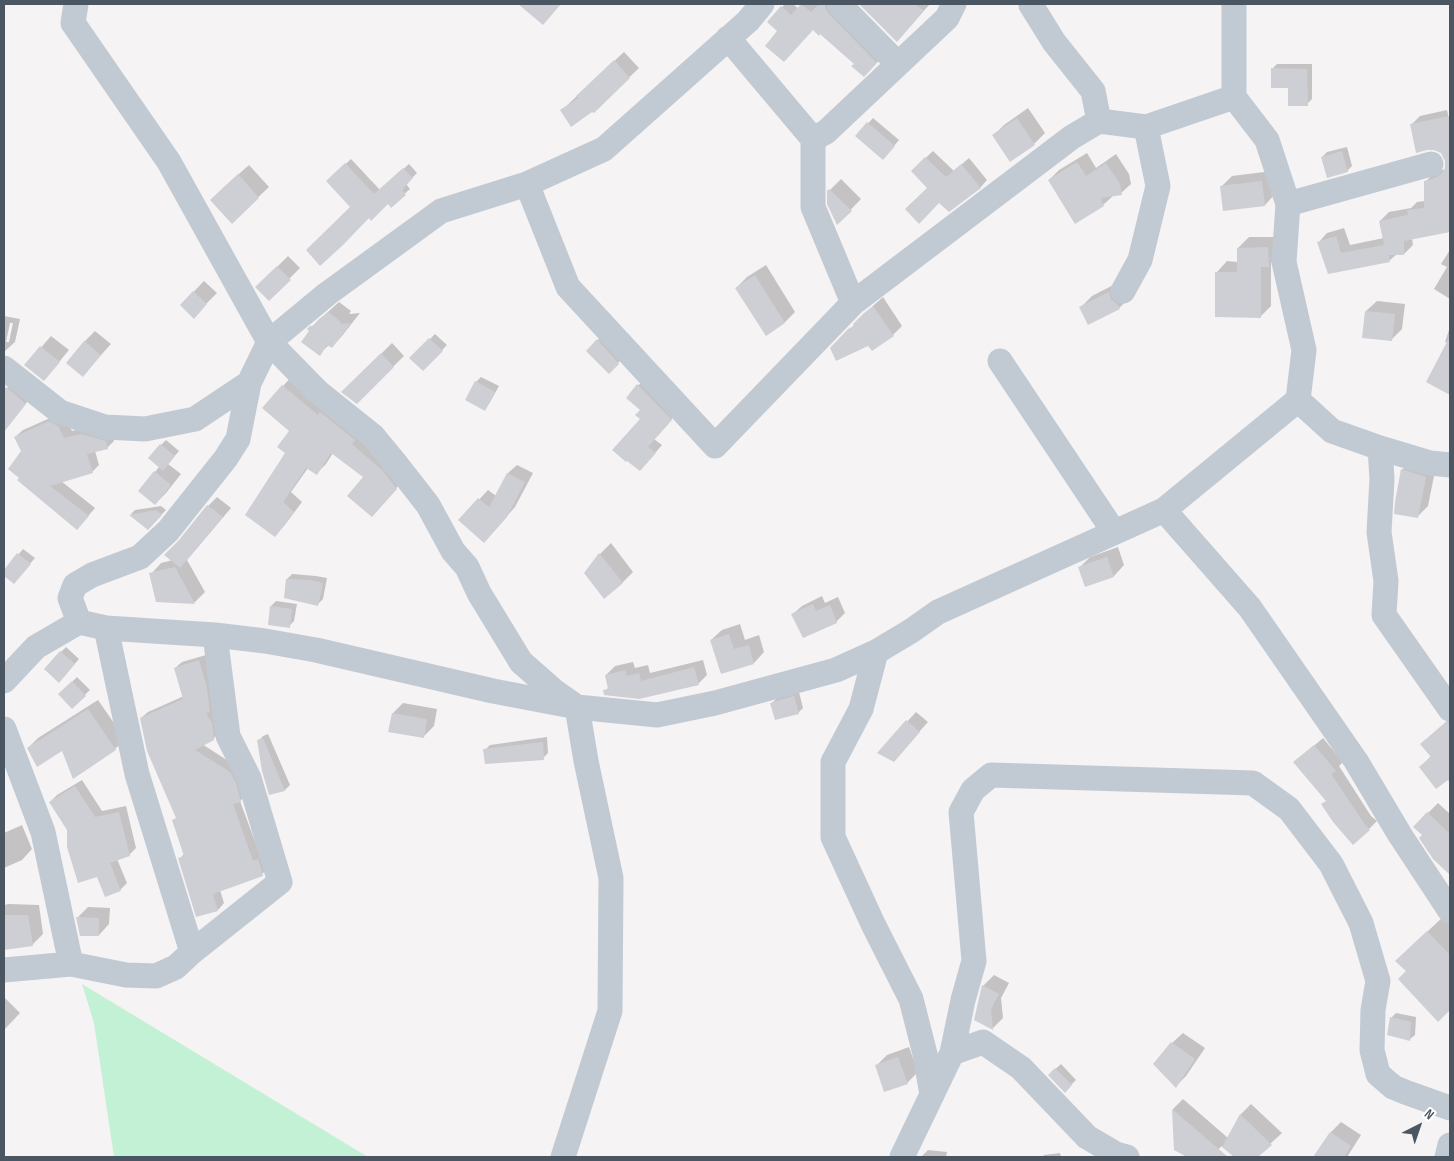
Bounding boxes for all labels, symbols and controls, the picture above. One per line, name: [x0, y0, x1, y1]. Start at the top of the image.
north arrow: [1394, 1101, 1444, 1151]
text: N: [1421, 1105, 1438, 1123]

